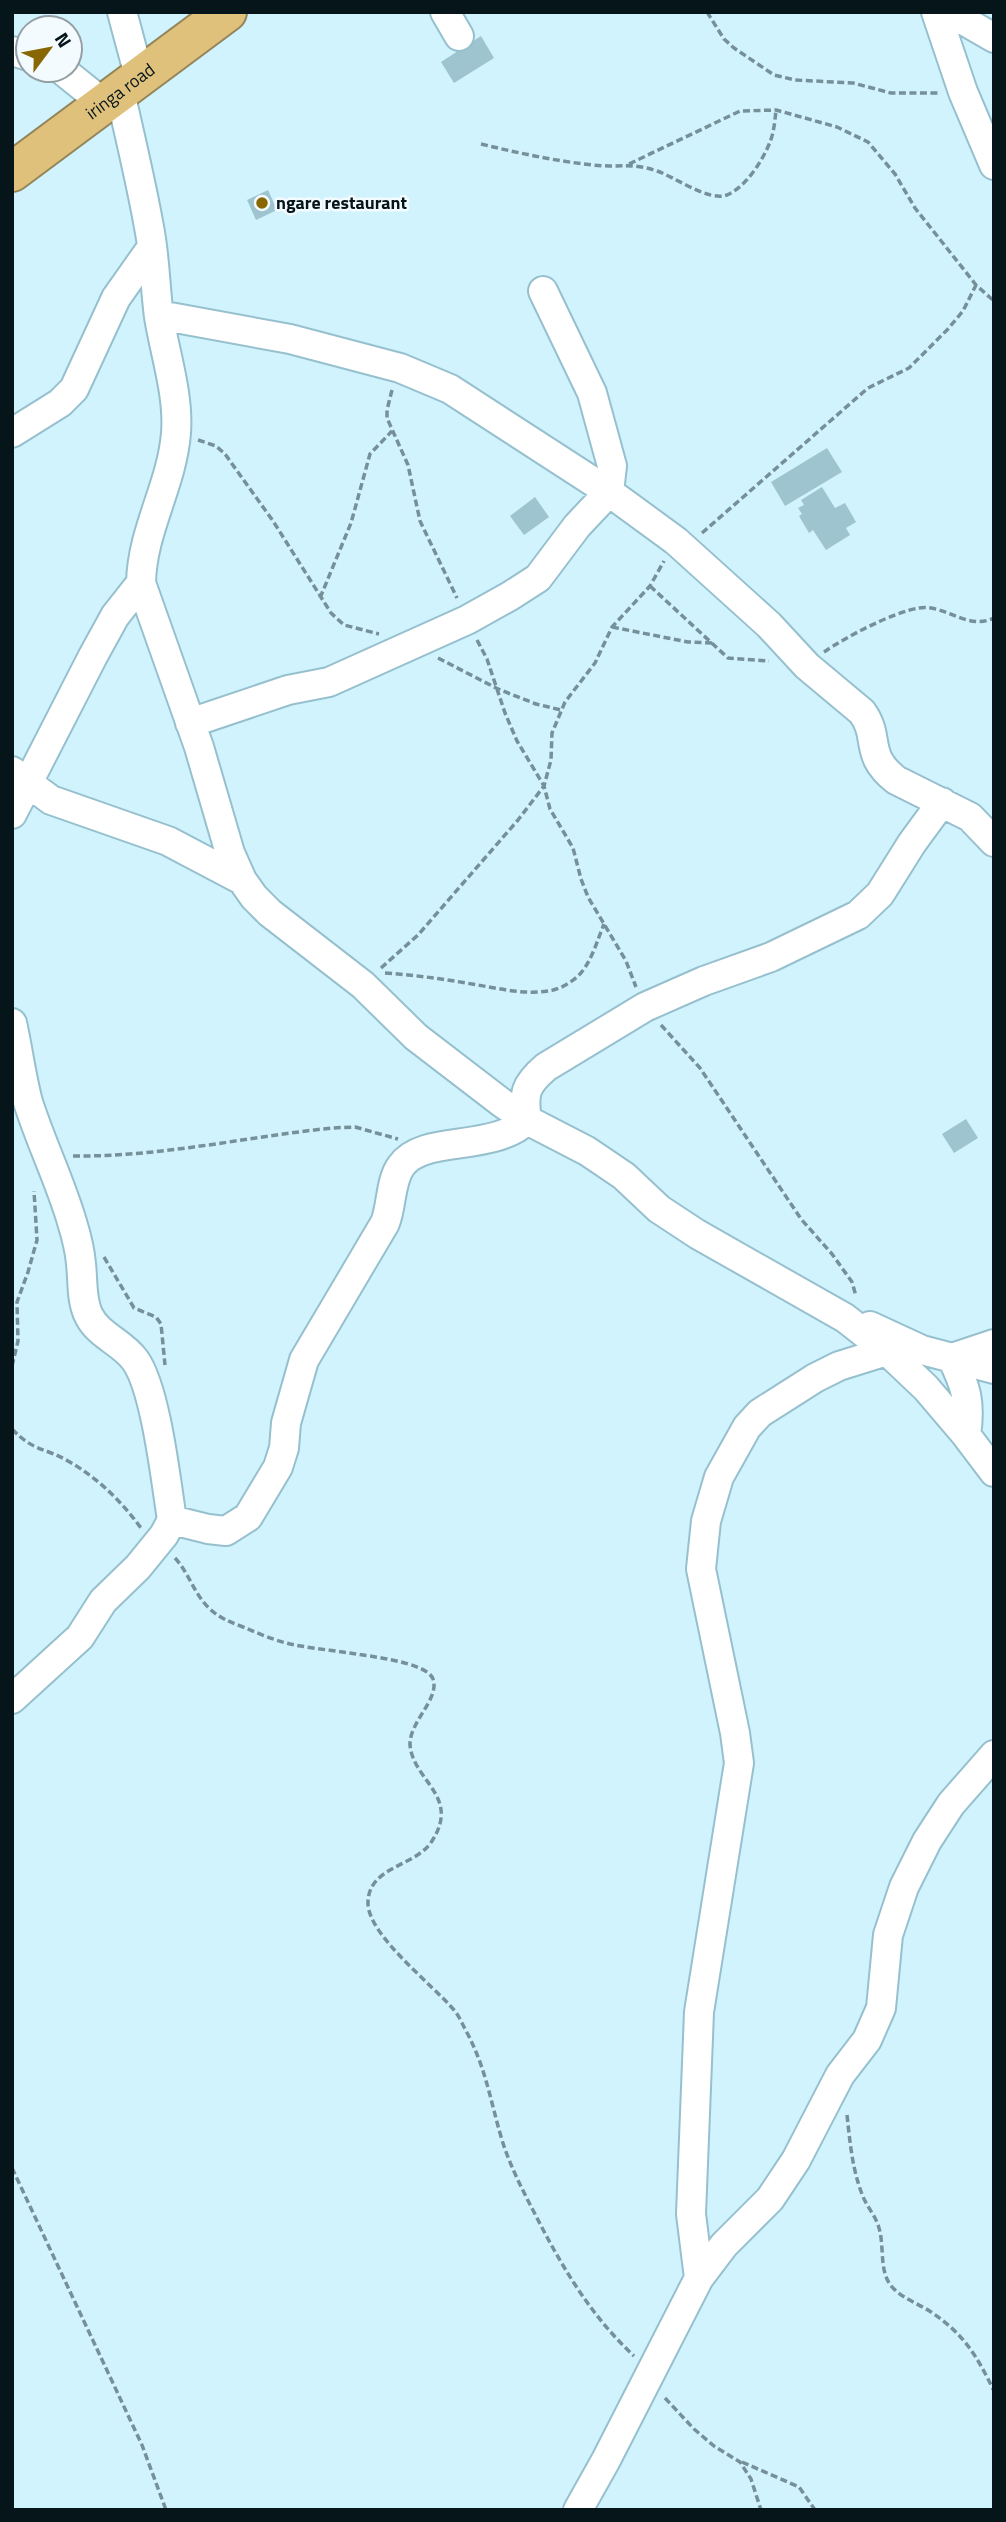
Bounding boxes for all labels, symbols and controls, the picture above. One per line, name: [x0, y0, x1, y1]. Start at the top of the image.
north arrow: [14, 14, 84, 84]
text: N: [48, 26, 80, 53]
street label: iringa road: [80, 56, 160, 126]
place label: ngare restaurant: [276, 189, 408, 216]
marker: ngare restaurant: [254, 195, 270, 211]

